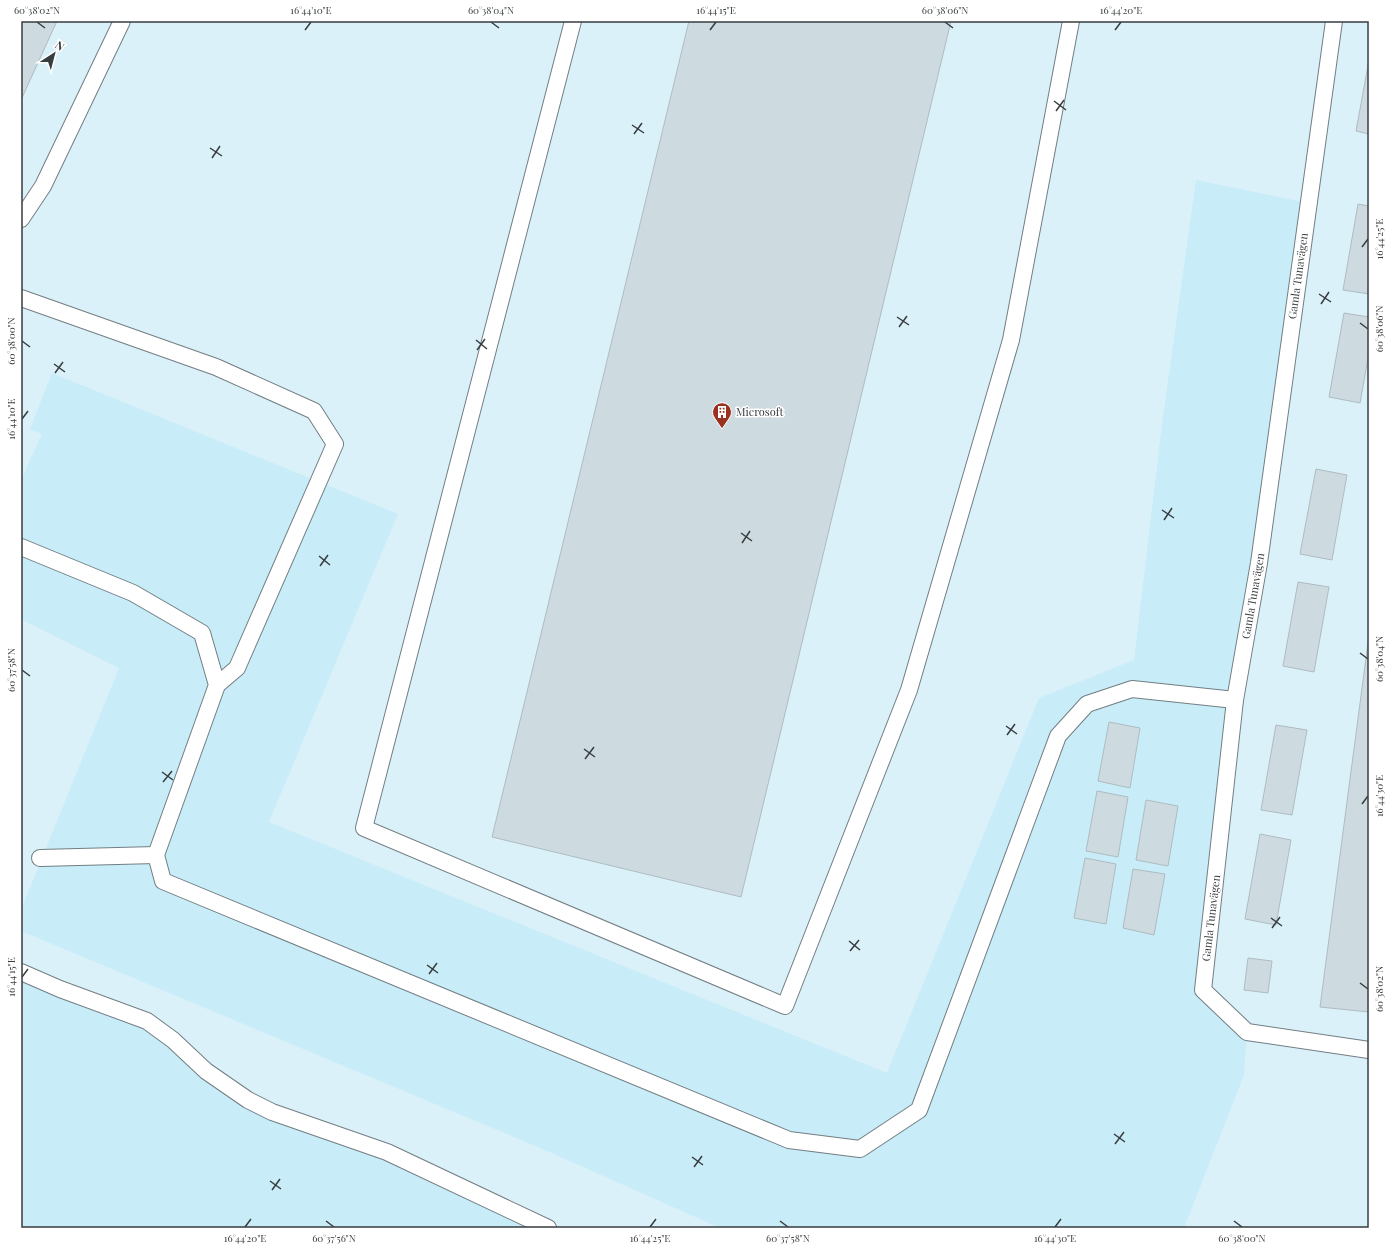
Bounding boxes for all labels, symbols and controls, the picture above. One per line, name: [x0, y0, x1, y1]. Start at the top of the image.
text: 60°38'02"N: [14, 3, 60, 17]
text: 16°44'10"E: [290, 3, 332, 17]
text: 60°38'04"N: [468, 3, 514, 17]
text: 16°44'15"E: [696, 3, 736, 17]
text: 60°38'06"N: [922, 3, 968, 17]
text: 16°44'20"E: [1100, 3, 1142, 17]
north arrow: [34, 34, 74, 74]
text: N: [53, 37, 68, 54]
text: 16°44'25"E: [1372, 219, 1386, 259]
street label: Gamla Tunavägen: [1284, 231, 1311, 320]
text: 60°38'06"N: [1372, 306, 1386, 352]
text: 60°38'00"N: [4, 317, 18, 365]
text: 16°44'10"E: [4, 398, 18, 440]
building icon: Microsoft: [711, 401, 733, 429]
place label: Microsoft: [736, 404, 783, 419]
street label: Gamla Tunavägen: [1238, 551, 1268, 640]
text: 60°38'04"N: [1372, 636, 1386, 682]
text: 60°37'58"N: [4, 648, 18, 692]
text: 16°44'30"E: [1372, 775, 1386, 817]
street label: Gamla Tunavägen: [1198, 873, 1223, 962]
text: 16°44'15"E: [4, 957, 18, 997]
text: 60°38'02"N: [1372, 966, 1386, 1012]
text: 16°44'20"E: [224, 1231, 266, 1245]
text: 60°37'56"N: [312, 1231, 356, 1245]
text: 16°44'25"E: [630, 1231, 670, 1245]
text: 60°37'58"N: [766, 1231, 810, 1245]
text: 16°44'30"E: [1034, 1231, 1076, 1245]
text: 60°38'00"N: [1218, 1231, 1266, 1245]

